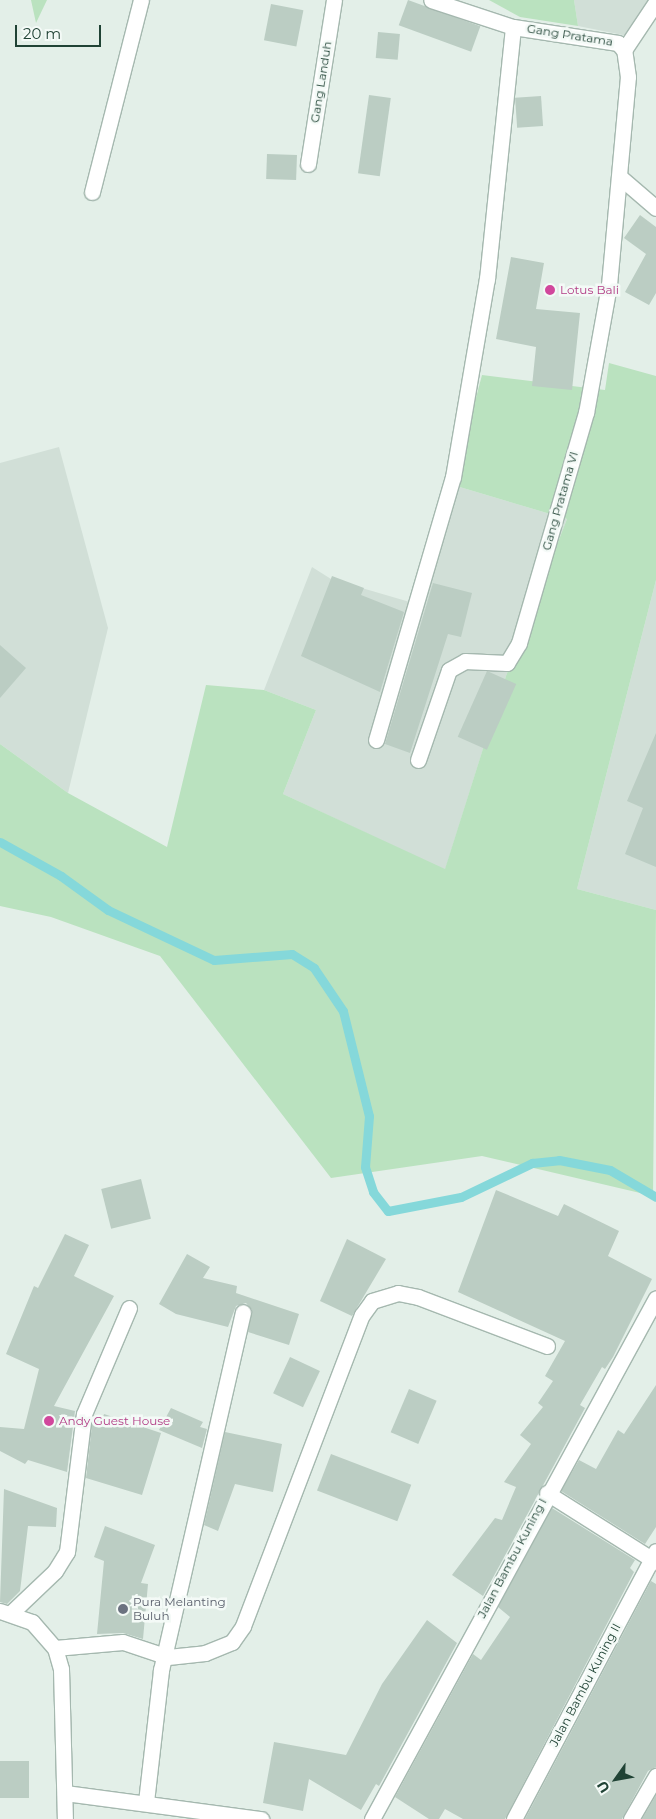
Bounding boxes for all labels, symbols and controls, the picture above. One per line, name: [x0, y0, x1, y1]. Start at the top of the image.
scale bar: [18, 15, 104, 47]
street label: Gang Pratama: [526, 21, 614, 49]
text: 20 m: [23, 24, 61, 43]
street label: Gang Landuh: [307, 40, 335, 124]
place label: Lotus Bali: [560, 283, 619, 297]
marker: Lotus Bali: [544, 284, 556, 296]
street label: Gang Pratama VI: [539, 450, 581, 552]
place label: Andy Guest House: [59, 1414, 170, 1428]
marker: Andy Guest House: [43, 1415, 55, 1427]
street label: Jalan Bambu Kuning I: [474, 1496, 550, 1620]
place label: Pura Melanting Buluh: [133, 1595, 226, 1623]
marker: Pura Melanting Buluh: [117, 1603, 129, 1615]
street label: Jalan Bambu Kuning II: [546, 1621, 624, 1749]
north arrow: [591, 1754, 641, 1804]
text: U: [593, 1778, 614, 1796]

